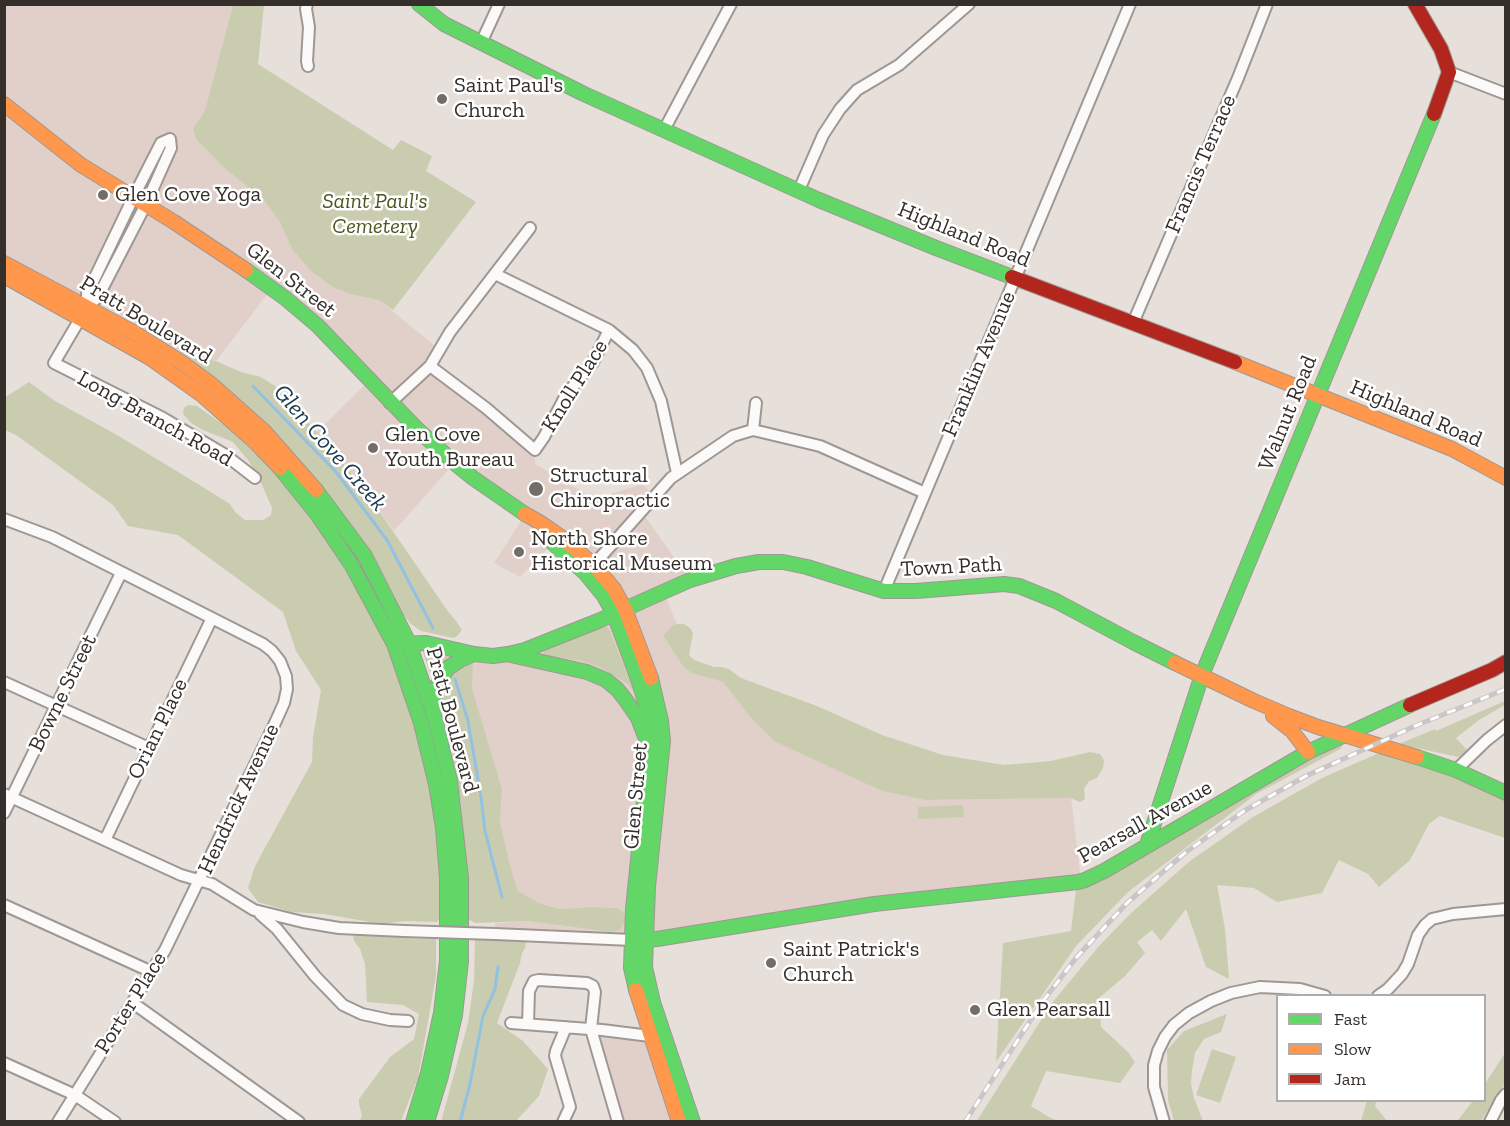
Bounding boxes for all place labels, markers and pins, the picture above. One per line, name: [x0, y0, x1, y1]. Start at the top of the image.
place label: Saint Paul's Church: [454, 73, 563, 124]
marker: Saint Paul's Church: [435, 92, 449, 106]
place label: Glen Cove Yoga: [115, 182, 261, 208]
marker: Glen Cove Yoga: [96, 188, 110, 202]
place label: Glen Cove Youth Bureau: [385, 422, 514, 474]
marker: Glen Cove Youth Bureau: [366, 441, 380, 455]
place label: Structural Chiropractic: [550, 463, 670, 514]
marker: Structural Chiropractic: [527, 480, 545, 498]
place label: North Shore Historical Museum: [531, 526, 712, 578]
marker: North Shore Historical Museum: [512, 545, 526, 559]
place label: Saint Patrick's Church: [783, 937, 919, 988]
marker: Saint Patrick's Church: [764, 956, 778, 970]
place label: Glen Pearsall: [987, 997, 1110, 1023]
marker: Glen Pearsall: [968, 1003, 982, 1017]

